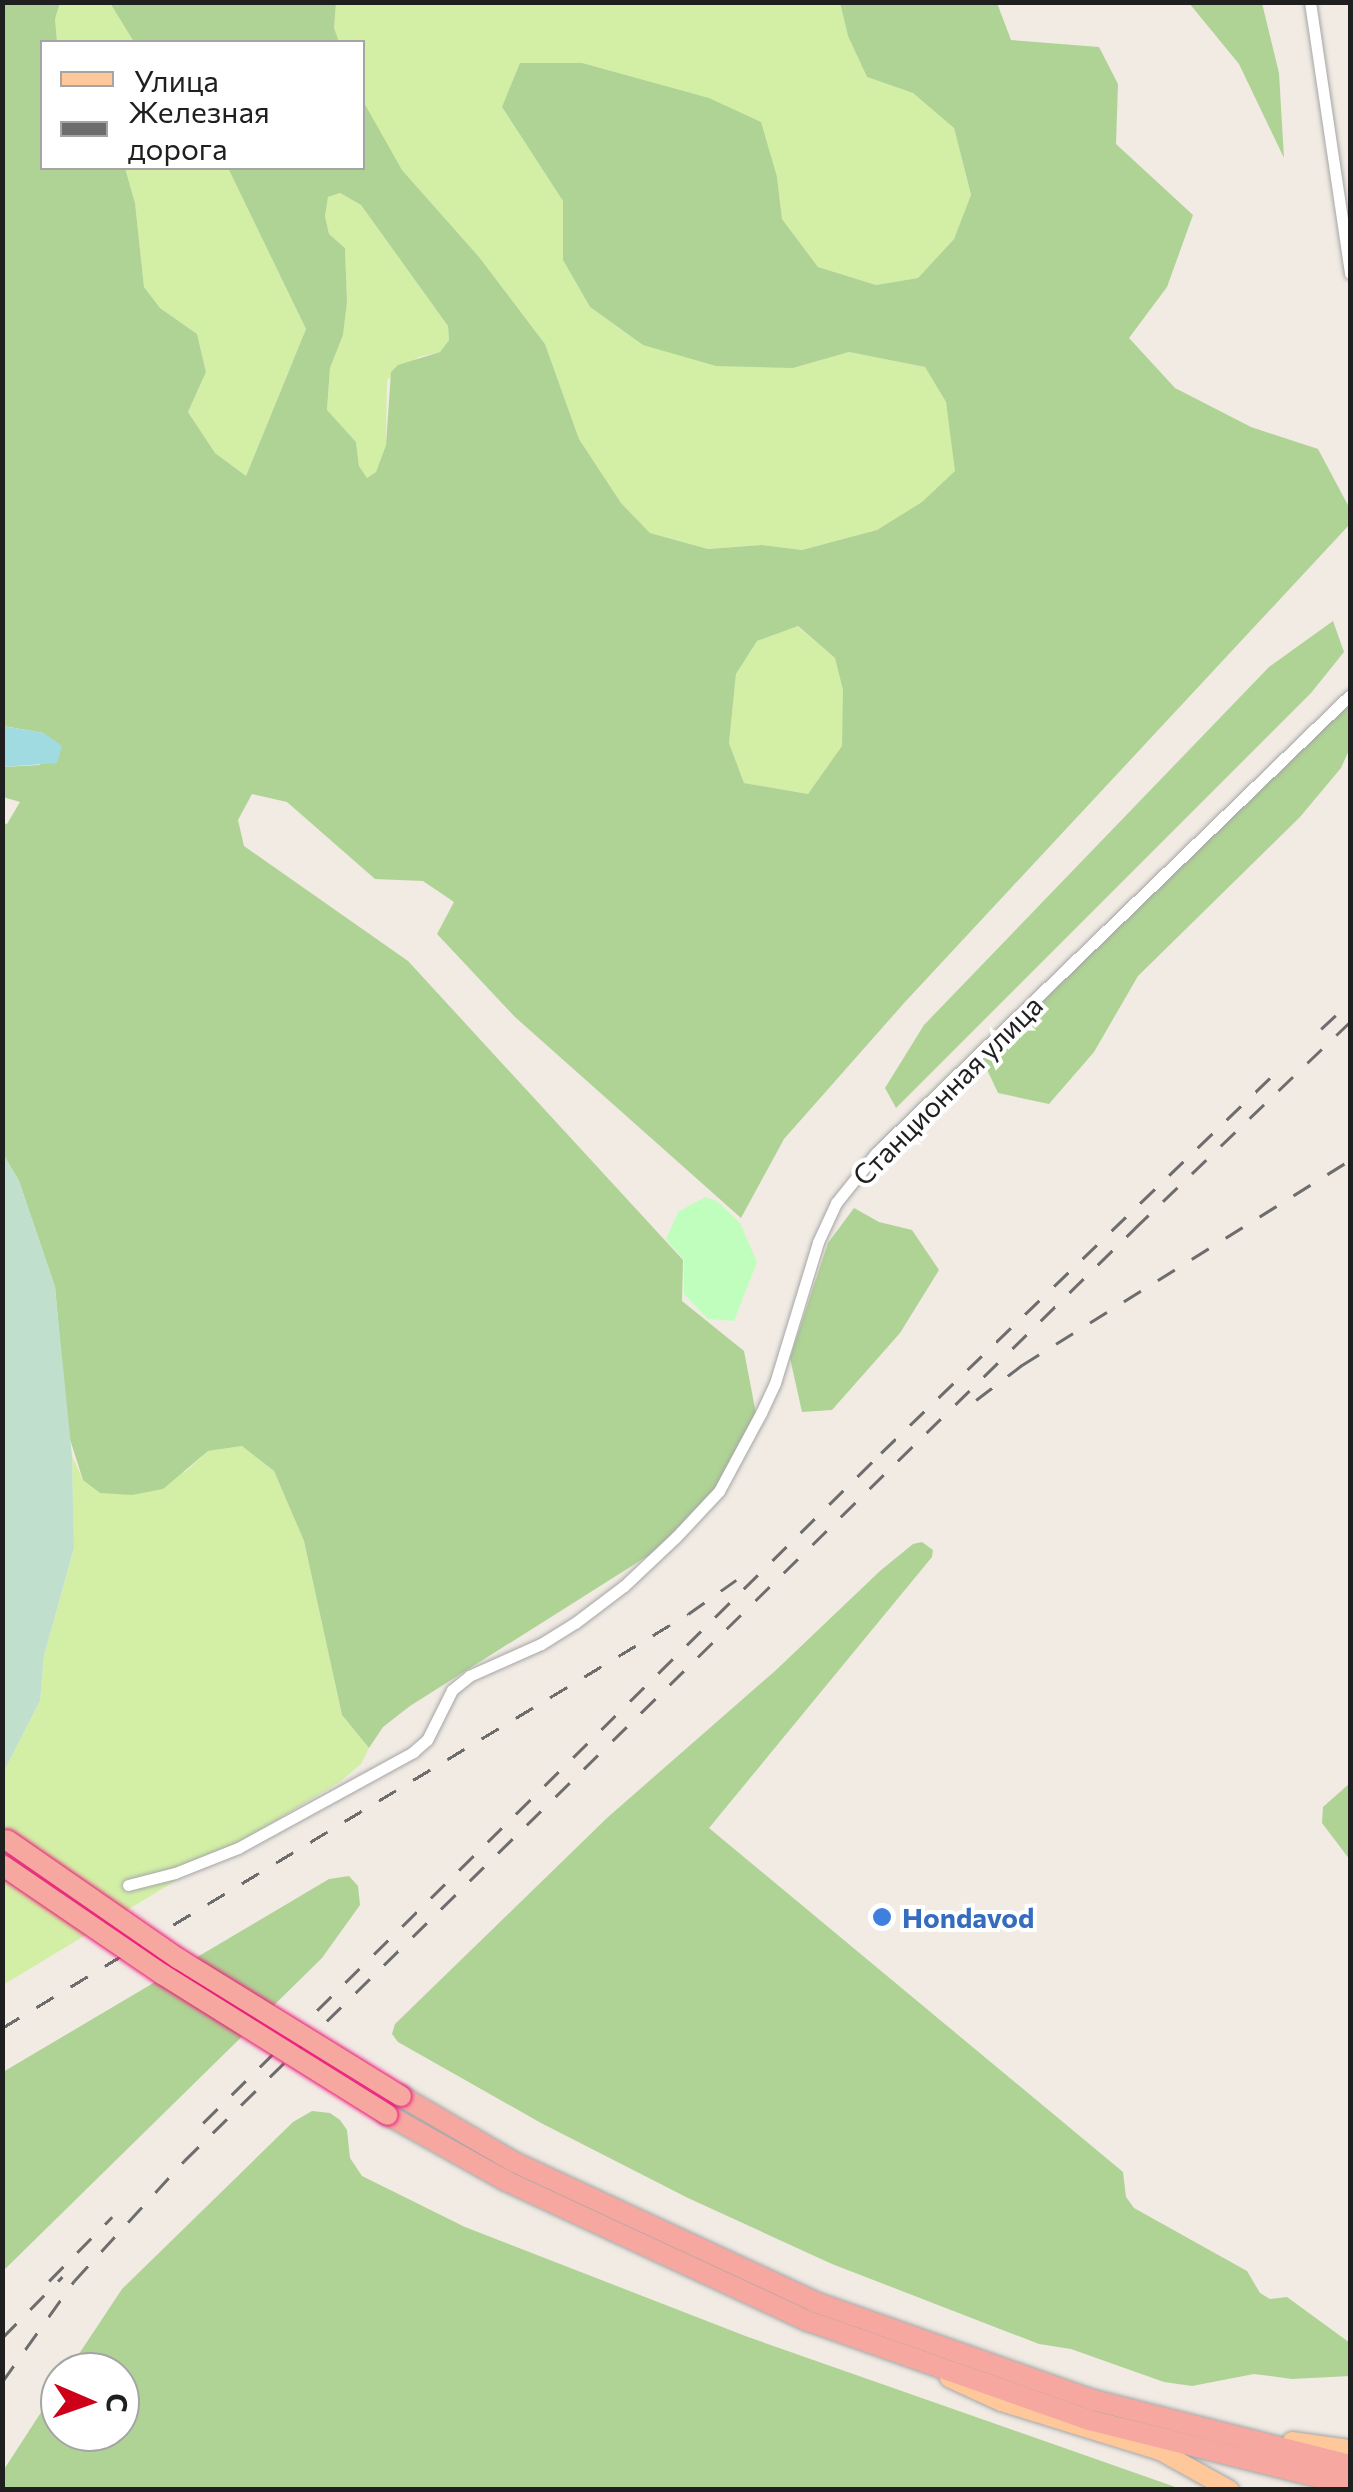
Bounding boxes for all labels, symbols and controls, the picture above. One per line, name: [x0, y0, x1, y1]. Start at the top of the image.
legend: [40, 40, 365, 170]
text: Улица: [134, 61, 219, 98]
text: Железная дорога: [128, 92, 270, 166]
street label: Станционная улица: [845, 988, 1049, 1192]
place label: Hondavod: [902, 1900, 1034, 1934]
marker: Hondavod: [871, 1906, 893, 1928]
north arrow: [40, 2352, 140, 2452]
text: С: [101, 2393, 135, 2413]

